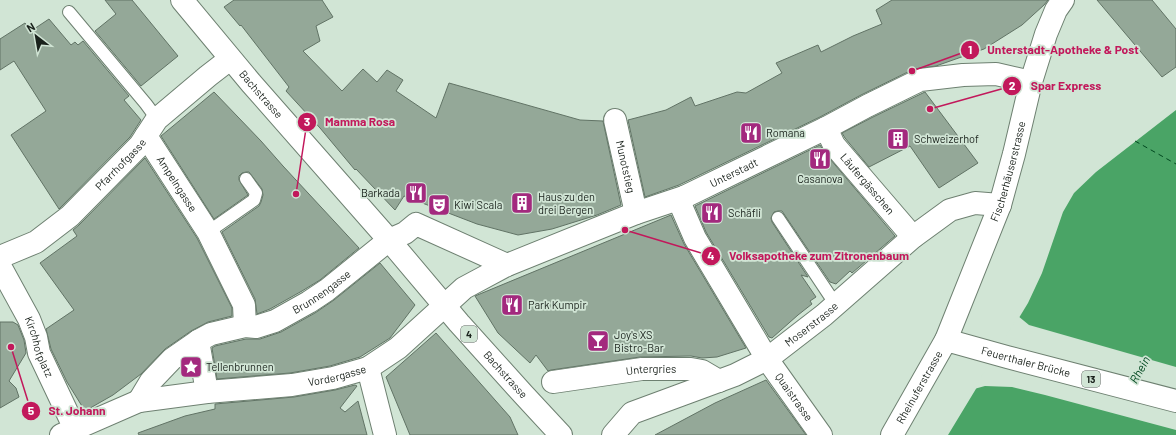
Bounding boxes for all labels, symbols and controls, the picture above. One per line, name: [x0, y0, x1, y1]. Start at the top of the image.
north arrow: [16, 16, 56, 56]
text: N: [24, 20, 37, 34]
callout: Unterstadt-Apotheke & Post: [960, 38, 1147, 62]
text: 1: [968, 42, 972, 56]
text: Unterstadt-Apotheke & Post: [987, 42, 1139, 56]
street label: Bachstrasse: [237, 67, 286, 121]
callout: Spar Express: [1002, 74, 1109, 98]
text: 2: [1009, 78, 1016, 92]
text: Spar Express: [1031, 78, 1101, 92]
callout: Mamma Rosa: [297, 110, 403, 134]
text: 3: [304, 114, 310, 128]
text: Mamma Rosa: [325, 114, 395, 128]
restaurant icon: Romana: [738, 120, 764, 146]
street label: Fischerhäuserstrasse: [987, 120, 1028, 223]
place label: Romana: [766, 126, 805, 139]
building icon: Schweizerhof: [885, 126, 911, 152]
place label: Schweizerhof: [914, 132, 979, 145]
street label: Pfarrhofgasse: [92, 136, 148, 193]
street label: Munotstieg: [614, 139, 638, 194]
restaurant icon: Casanova: [807, 146, 833, 172]
street label: Läufergässchen: [838, 150, 898, 217]
street label: Ampelngasse: [155, 153, 200, 214]
street label: Unterstadt: [707, 155, 760, 190]
place label: Casanova: [797, 172, 843, 185]
restaurant icon: Barkada: [403, 180, 429, 206]
place label: Barkada: [361, 186, 400, 199]
building icon: Haus zu den drei Bergen: [509, 190, 535, 216]
place label: Haus zu den drei Bergen: [538, 190, 595, 216]
theatre icon: Kiwi Scala: [426, 192, 452, 218]
place label: Kiwi Scala: [454, 198, 502, 211]
restaurant icon: Schäfli: [699, 200, 725, 226]
place label: Schäfli: [728, 206, 761, 219]
callout: Volksapotheke zum Zitronenbaum: [701, 244, 917, 268]
text: 4: [707, 248, 715, 262]
text: Volksapotheke zum Zitronenbaum: [729, 248, 909, 262]
street label: Brunnengasse: [290, 267, 353, 316]
restaurant icon: Park Kumpir: [499, 292, 525, 318]
place label: Park Kumpir: [528, 298, 586, 311]
street label: Moserstrasse: [782, 299, 840, 349]
street label: Kirchhofplatz: [23, 314, 56, 379]
road number: 4: [461, 326, 477, 342]
bar icon: Joy's XS Bistro-Bar: [585, 328, 611, 354]
place label: Joy's XS Bistro-Bar: [614, 328, 664, 354]
street label: Feuerthaler Brücke: [980, 343, 1072, 379]
street label: Bachstrasse: [481, 348, 531, 401]
street label: Rheinuferstrasse: [893, 348, 945, 426]
place icon: Tellenbrunnen: [178, 354, 204, 380]
water label: Rhein: [1126, 354, 1152, 385]
place label: Tellenbrunnen: [206, 360, 274, 373]
street label: Vordergasse: [307, 362, 368, 388]
street label: Untergries: [625, 362, 676, 377]
street label: Quaistrasse: [773, 370, 816, 423]
road number: 13: [1082, 371, 1100, 387]
callout: St. Johann: [21, 399, 114, 423]
text: 5: [28, 403, 35, 417]
text: St. Johann: [48, 403, 106, 417]

